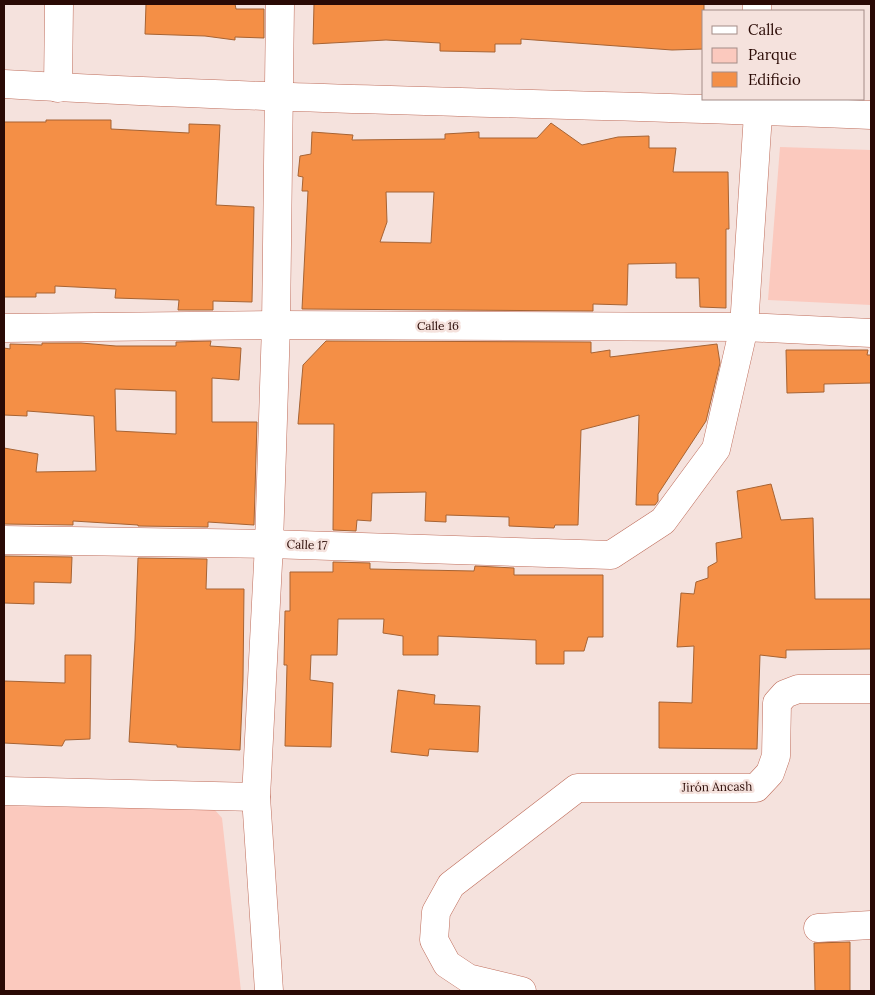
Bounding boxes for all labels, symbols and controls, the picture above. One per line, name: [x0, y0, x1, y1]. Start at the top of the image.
legend: [702, 10, 865, 100]
text: Calle: [748, 20, 783, 39]
text: Parque: [748, 45, 797, 64]
text: Edificio: [748, 70, 801, 89]
street label: Calle 16: [417, 318, 459, 333]
street label: Calle 17: [286, 536, 328, 553]
street label: Jirón Ancash: [681, 778, 752, 795]

